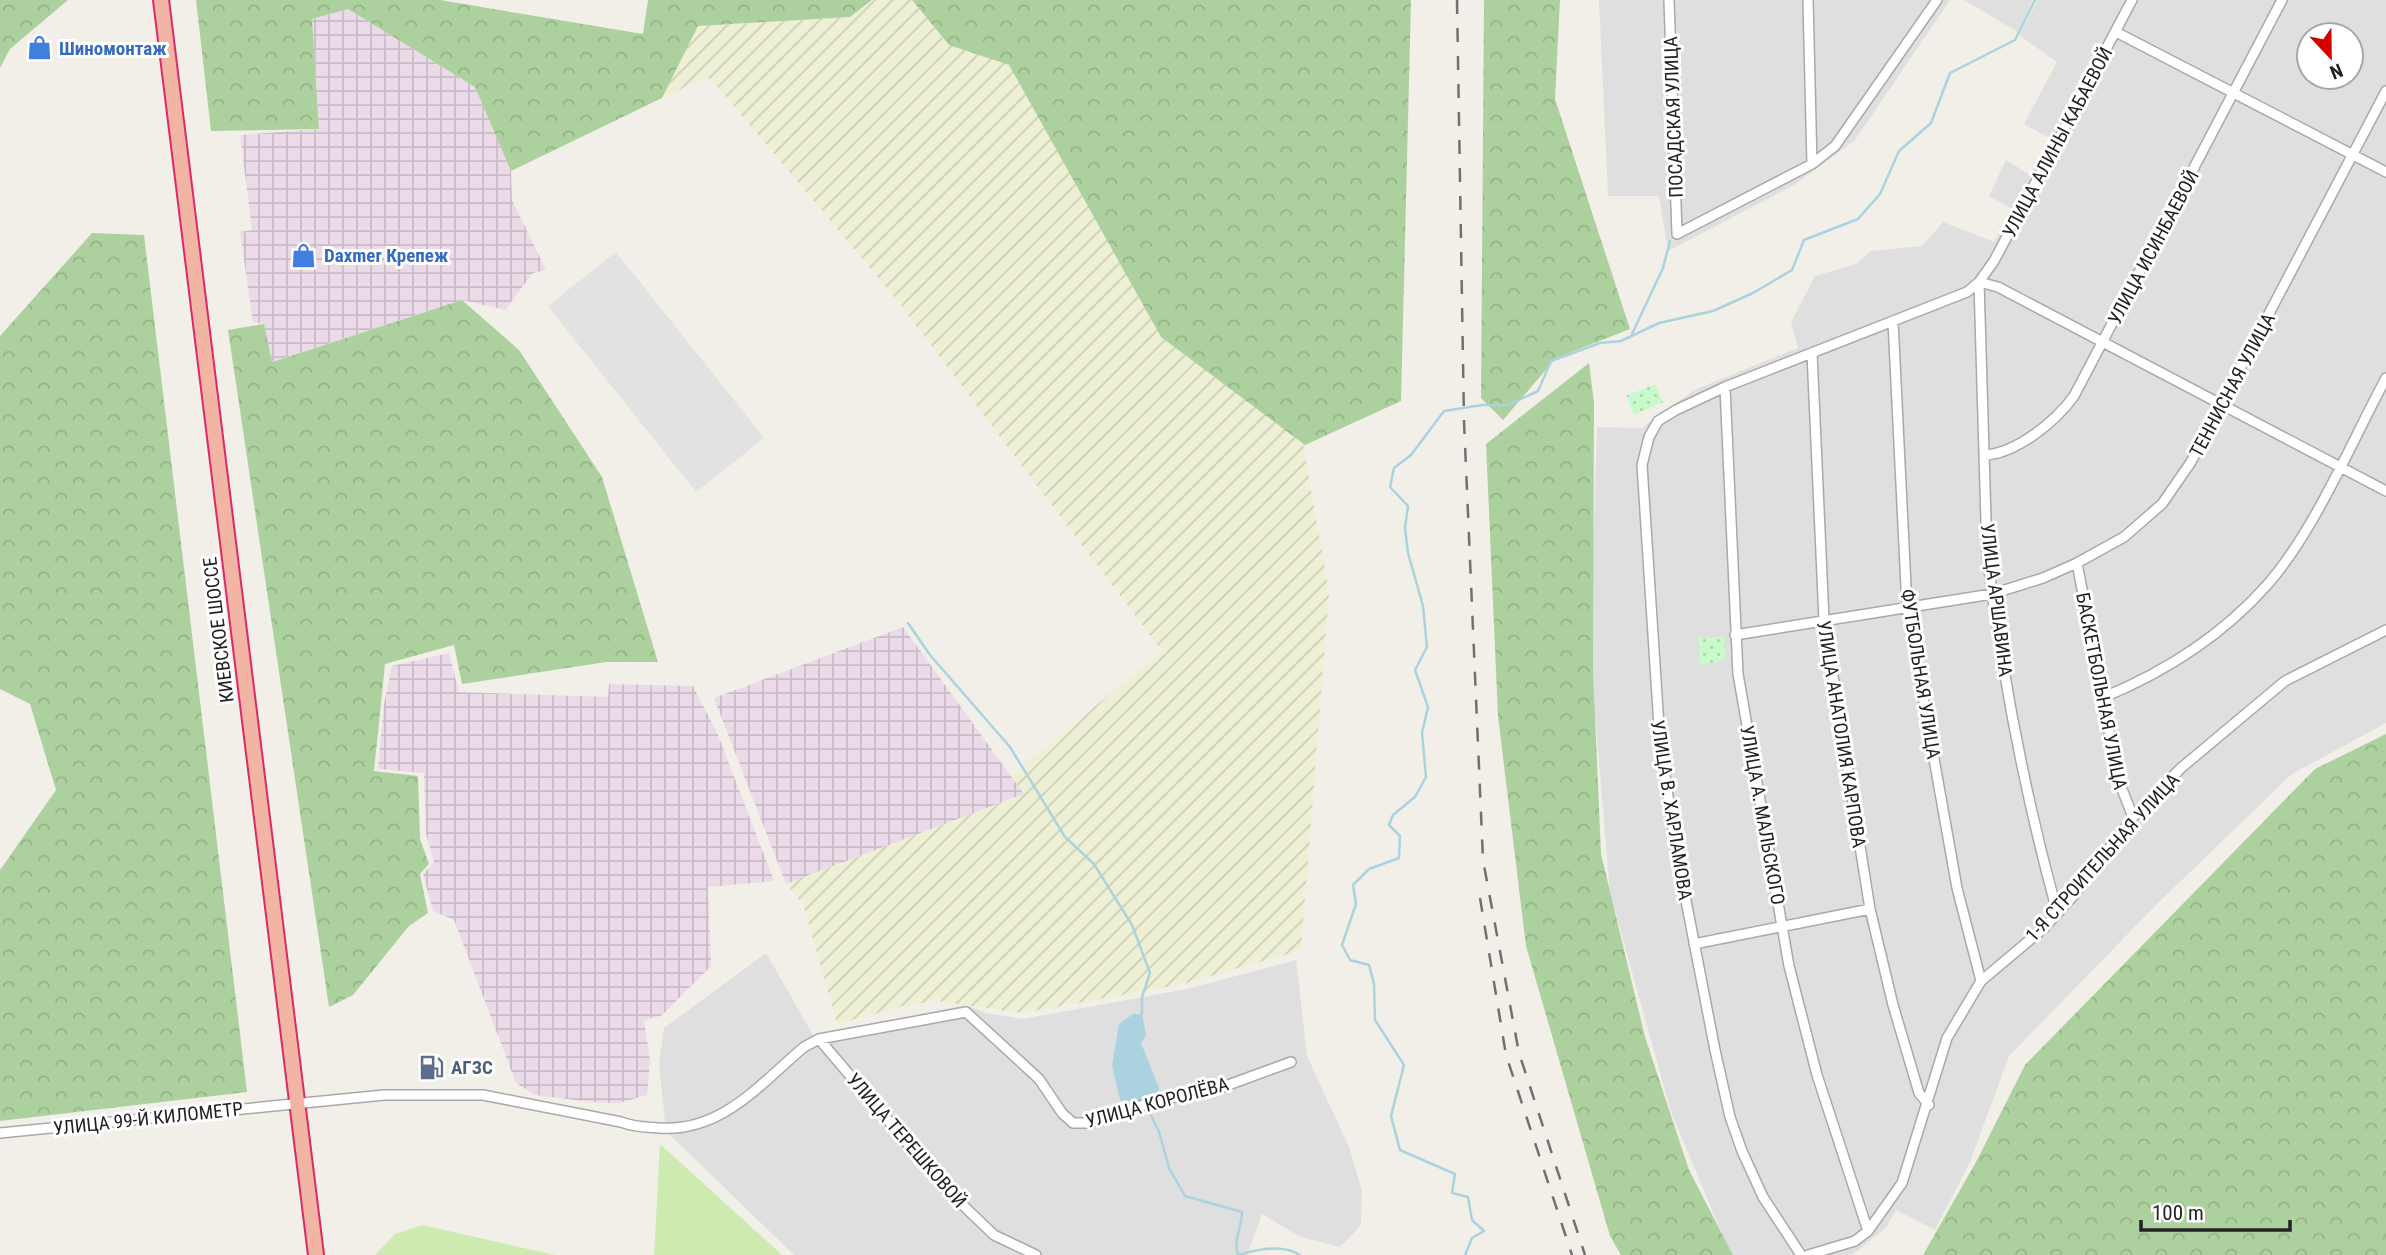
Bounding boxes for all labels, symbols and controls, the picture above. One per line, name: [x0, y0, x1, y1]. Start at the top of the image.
north arrow: [2295, 21, 2365, 91]
shop icon: Шиномонтаж: [25, 34, 53, 62]
street label: ПОСАДСКАЯ УЛИЦА: [1659, 36, 1688, 198]
place label: Шиномонтаж: [59, 37, 166, 60]
street label: УЛИЦА АЛИНЫ КАБАЕВОЙ: [1997, 43, 2117, 241]
text: N: [2326, 58, 2346, 84]
street label: УЛИЦА ИСИНБАЕВОЙ: [2103, 166, 2204, 328]
shop icon: Daxmer Крепеж: [290, 241, 318, 269]
place label: Daxmer Крепеж: [324, 244, 448, 267]
street label: ТЕННИСНАЯ УЛИЦА: [2185, 309, 2280, 461]
street label: УЛИЦА АРШАВИНА: [1976, 522, 2017, 678]
street label: КИЕВСКОЕ ШОССЕ: [198, 556, 239, 704]
street label: ФУТБОЛЬНАЯ УЛИЦА: [1896, 587, 1945, 761]
street label: БАСКЕТБОЛЬНАЯ УЛИЦА: [2071, 590, 2132, 792]
street label: УЛИЦА АНАТОЛИЯ КАРПОВА: [1812, 619, 1871, 849]
street label: УЛИЦА В. ХАРЛАМОВА: [1646, 718, 1697, 902]
street label: УЛИЦА А. МАЛЬСКОГО: [1735, 724, 1790, 907]
street label: 1-Я СТРОИТЕЛЬНАЯ УЛИЦА: [2021, 768, 2184, 946]
fuel station icon: АГЗС: [417, 1053, 445, 1081]
place label: АГЗС: [451, 1056, 493, 1079]
street label: УЛИЦА ТЕРЕШКОВОЙ: [842, 1068, 971, 1212]
street label: УЛИЦА КОРОЛЁВА: [1083, 1072, 1231, 1133]
street label: УЛИЦА 99-Й КИЛОМЕТР: [52, 1097, 244, 1140]
scale bar: [2141, 1188, 2290, 1232]
text: 100 m: [2152, 1201, 2204, 1225]

